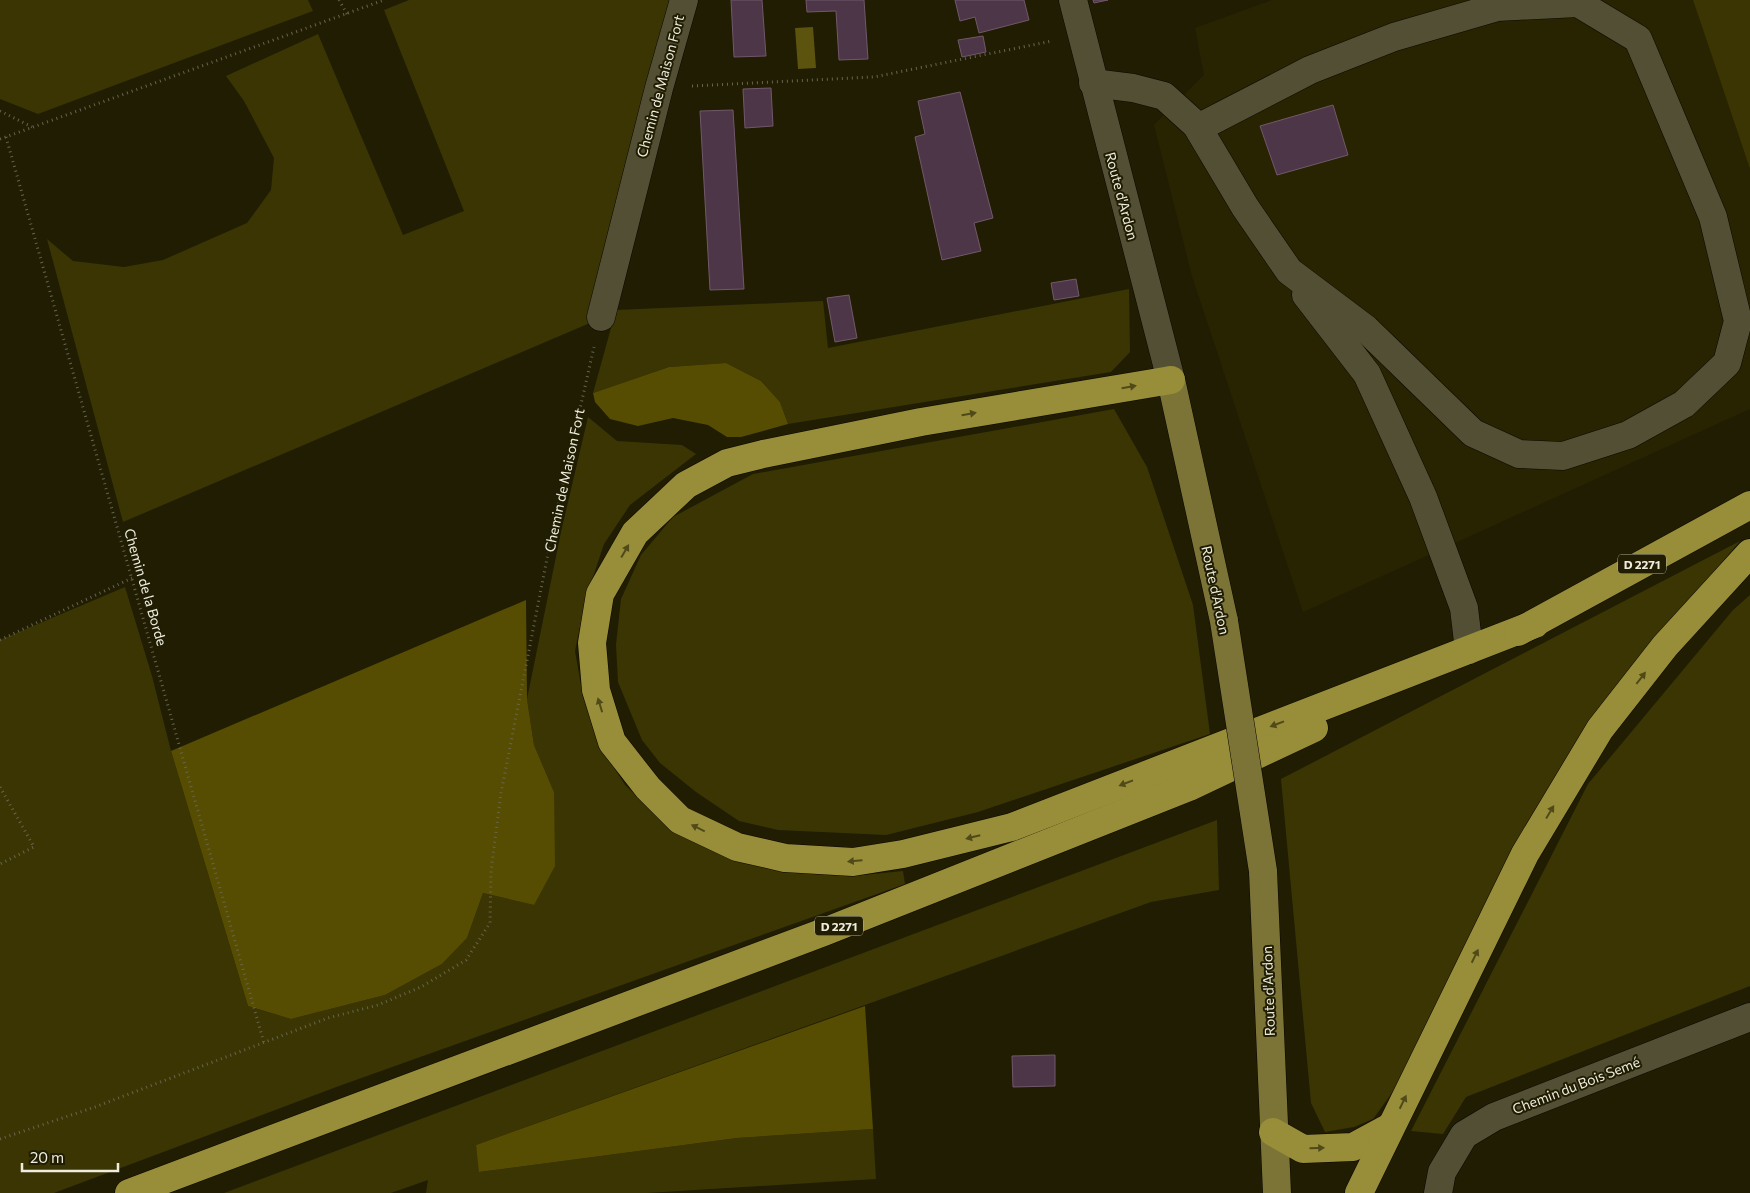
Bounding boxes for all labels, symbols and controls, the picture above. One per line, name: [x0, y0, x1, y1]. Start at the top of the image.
street label: Chemin de Maison Fort: [633, 13, 687, 159]
street label: Route d'Ardon: [1102, 150, 1142, 242]
one-way arrow: [1121, 382, 1137, 390]
street label: Chemin de Maison Fort: [540, 406, 588, 554]
one-way arrow: [961, 409, 977, 417]
street label: Chemin de la Borde: [121, 526, 171, 648]
one-way arrow: [620, 544, 629, 557]
street label: Route d'Ardon: [1198, 544, 1234, 636]
road number: D 2271: [1618, 554, 1666, 574]
one-way arrow: [1635, 672, 1646, 685]
one-way arrow: [596, 697, 604, 712]
one-way arrow: [1270, 721, 1285, 728]
one-way arrow: [1118, 779, 1133, 787]
one-way arrow: [1546, 806, 1555, 819]
one-way arrow: [691, 824, 705, 832]
one-way arrow: [965, 833, 980, 841]
one-way arrow: [847, 858, 863, 866]
road number: D 2271: [815, 916, 863, 936]
street label: Route d'Ardon: [1258, 946, 1278, 1036]
one-way arrow: [1471, 949, 1479, 963]
street label: Chemin du Bois Semé: [1510, 1053, 1642, 1117]
one-way arrow: [1399, 1095, 1407, 1109]
scale bar: [22, 1140, 119, 1172]
one-way arrow: [1309, 1144, 1325, 1152]
text: 20 m: [30, 1148, 64, 1166]

